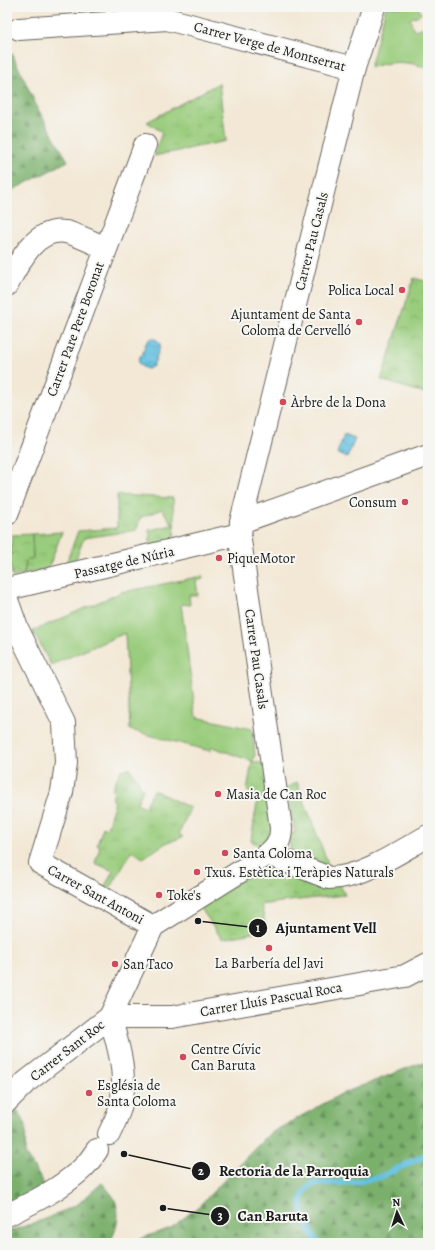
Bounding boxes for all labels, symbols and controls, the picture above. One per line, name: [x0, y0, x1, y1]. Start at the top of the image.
street label: Carrer Verge de Montserrat: [192, 17, 348, 76]
street label: Carrer Pau Casals: [290, 190, 333, 292]
street label: Carrer Pare Pere Boronat: [42, 259, 109, 399]
place label: Polica Local: [328, 281, 395, 300]
marker: Polica Local: [397, 285, 407, 295]
place label: Ajuntament de Santa Coloma de Cervelló: [230, 305, 351, 340]
marker: Ajuntament de Santa Coloma de Cervelló: [354, 317, 364, 327]
place label: Àrbre de la Dona: [290, 393, 386, 412]
marker: Àrbre de la Dona: [278, 397, 288, 407]
place label: Consum: [349, 493, 397, 512]
marker: Consum: [400, 497, 410, 507]
street label: Passatge de Núria: [72, 542, 177, 583]
place label: PiqueMotor: [227, 549, 296, 568]
marker: PiqueMotor: [214, 553, 224, 563]
street label: Carrer Pau Casals: [240, 608, 273, 710]
place label: Masia de Can Roc: [226, 785, 327, 804]
marker: Masia de Can Roc: [213, 789, 223, 799]
place label: Santa Coloma: [233, 844, 313, 863]
marker: Santa Coloma: [220, 848, 230, 858]
street label: Carrer Sant Antoni: [44, 860, 148, 929]
place label: Txus. Estètica i Teràpies Naturals: [205, 863, 394, 882]
marker: Txus. Estètica i Teràpies Naturals: [192, 867, 202, 877]
place label: Toke's: [167, 886, 201, 905]
marker: Toke's: [154, 890, 164, 900]
callout: Ajuntament Vell: [248, 914, 385, 941]
text: Ajuntament Vell: [275, 918, 377, 938]
text: 1: [256, 920, 261, 936]
marker: La Barbería del Javi: [264, 943, 274, 953]
place label: La Barbería del Javi: [214, 954, 324, 973]
place label: San Taco: [123, 955, 173, 974]
marker: San Taco: [110, 959, 120, 969]
street label: Carrer Lluís Pascual Roca: [199, 978, 344, 1021]
street label: Carrer Sant Roc: [26, 1015, 109, 1086]
place label: Centre Cívic Can Baruta: [191, 1040, 261, 1075]
marker: Centre Cívic Can Baruta: [178, 1052, 188, 1062]
place label: Església de Santa Coloma: [97, 1076, 177, 1111]
marker: Església de Santa Coloma: [84, 1088, 94, 1098]
callout: Rectoria de la Parroquia: [191, 1157, 377, 1184]
text: Rectoria de la Parroquia: [219, 1161, 370, 1181]
text: 2: [198, 1163, 204, 1179]
north arrow: [377, 1192, 417, 1232]
text: N: [392, 1195, 401, 1210]
callout: Can Baruta: [210, 1202, 317, 1229]
text: Can Baruta: [238, 1206, 309, 1226]
text: 3: [217, 1208, 223, 1224]

